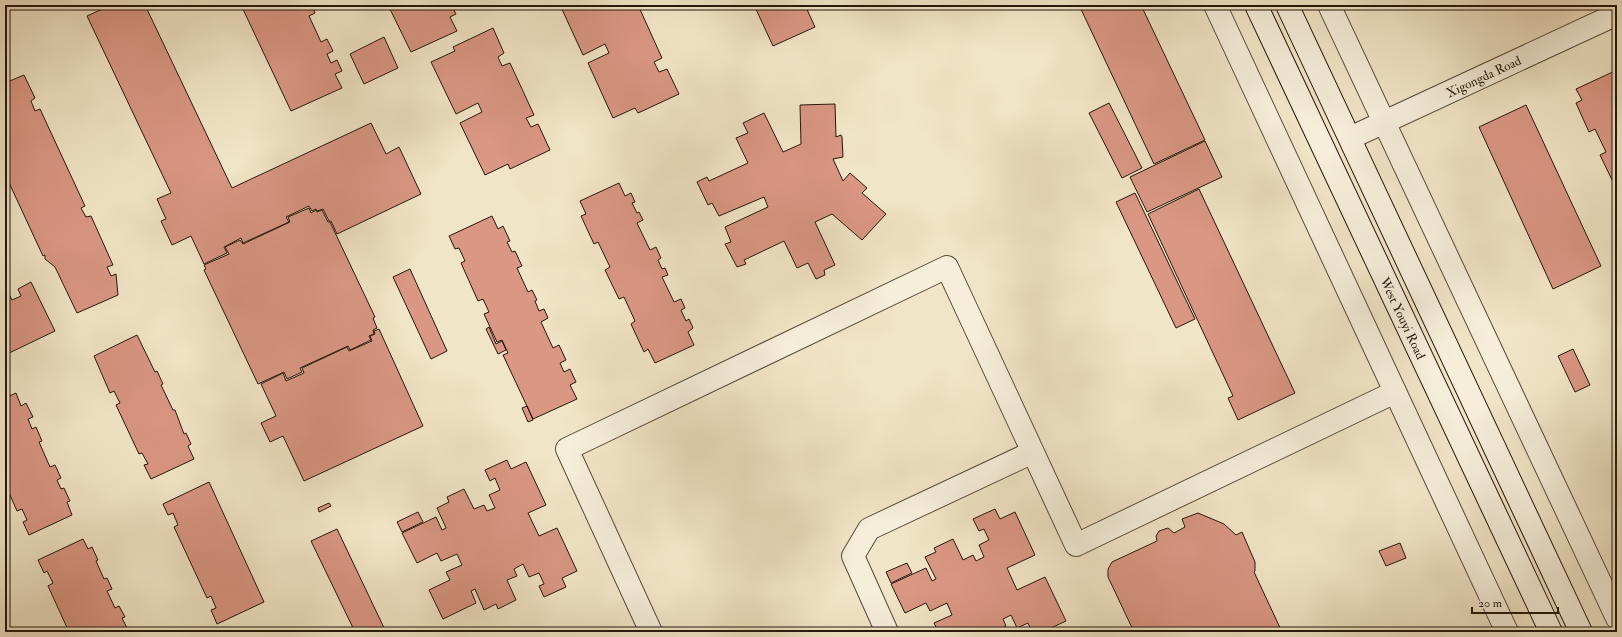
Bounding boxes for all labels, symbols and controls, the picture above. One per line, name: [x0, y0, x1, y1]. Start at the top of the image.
street label: Xigongda Road: [1444, 52, 1524, 101]
street label: West Youyi Road: [1376, 274, 1429, 363]
scale bar: [1472, 589, 1558, 615]
text: 20 m: [1478, 596, 1503, 611]

